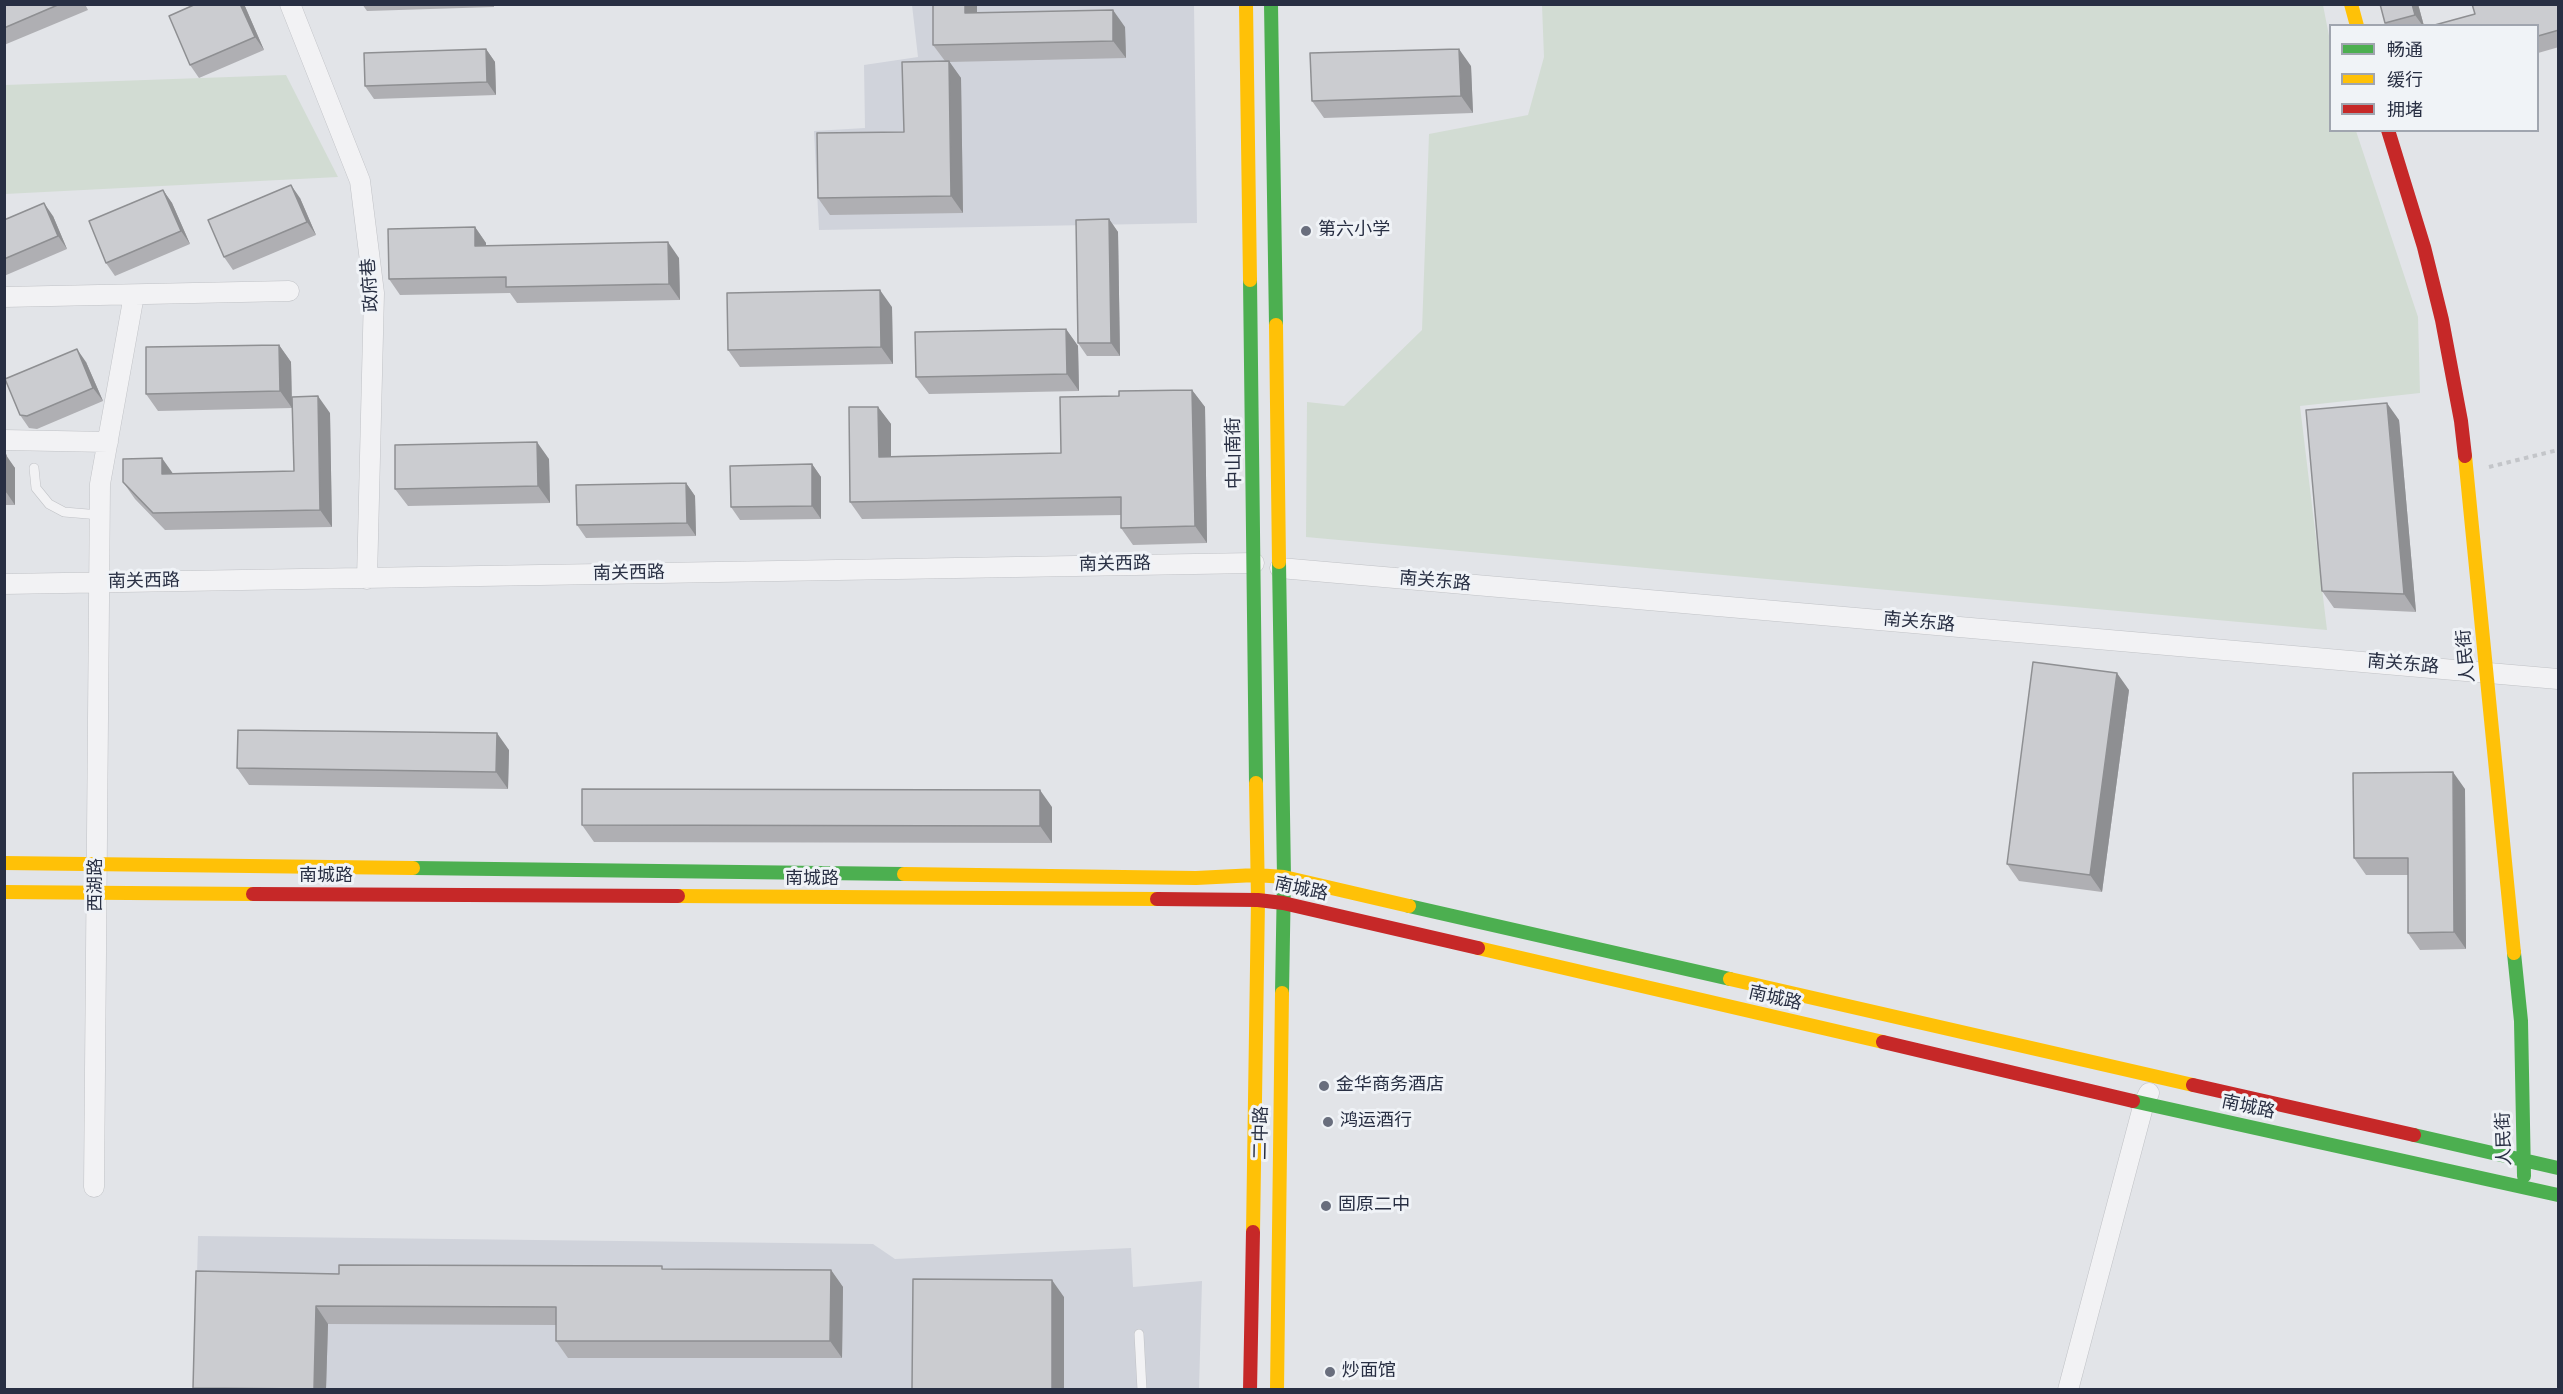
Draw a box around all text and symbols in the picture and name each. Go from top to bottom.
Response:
legend [2329,24,2539,132]
text: 畅通 [2387,37,2423,63]
text: 缓行 [2387,67,2423,93]
text: 拥堵 [2387,97,2423,123]
place label: 第六小学 [1318,220,1390,242]
marker: 第六小学 [1299,224,1313,238]
street label: 政府巷 [358,257,384,313]
street label: 中山南街 [1224,417,1246,489]
street label: 南关西路 [1079,554,1151,576]
street label: 南关西路 [593,563,665,585]
street label: 南关东路 [1398,568,1472,596]
street label: 南关西路 [108,571,180,593]
street label: 南关东路 [1882,609,1956,637]
street label: 人民街 [2454,628,2480,684]
street label: 南关东路 [2366,651,2440,679]
street label: 西湖路 [86,858,108,912]
street label: 南城路 [299,866,353,888]
street label: 南城路 [785,869,839,891]
street label: 南城路 [1272,874,1330,906]
street label: 南城路 [1746,982,1804,1016]
place label: 金华商务酒店 [1336,1075,1444,1097]
marker: 金华商务酒店 [1317,1079,1331,1093]
street label: 南城路 [2219,1092,2277,1124]
street label: 二中路 [1251,1106,1273,1160]
place label: 鸿运酒行 [1340,1111,1412,1133]
street label: 人民街 [2493,1112,2517,1166]
marker: 鸿运酒行 [1321,1115,1335,1129]
place label: 固原二中 [1338,1195,1410,1217]
marker: 固原二中 [1319,1199,1333,1213]
place label: 炒面馆 [1342,1361,1396,1383]
marker: 炒面馆 [1323,1365,1337,1379]

